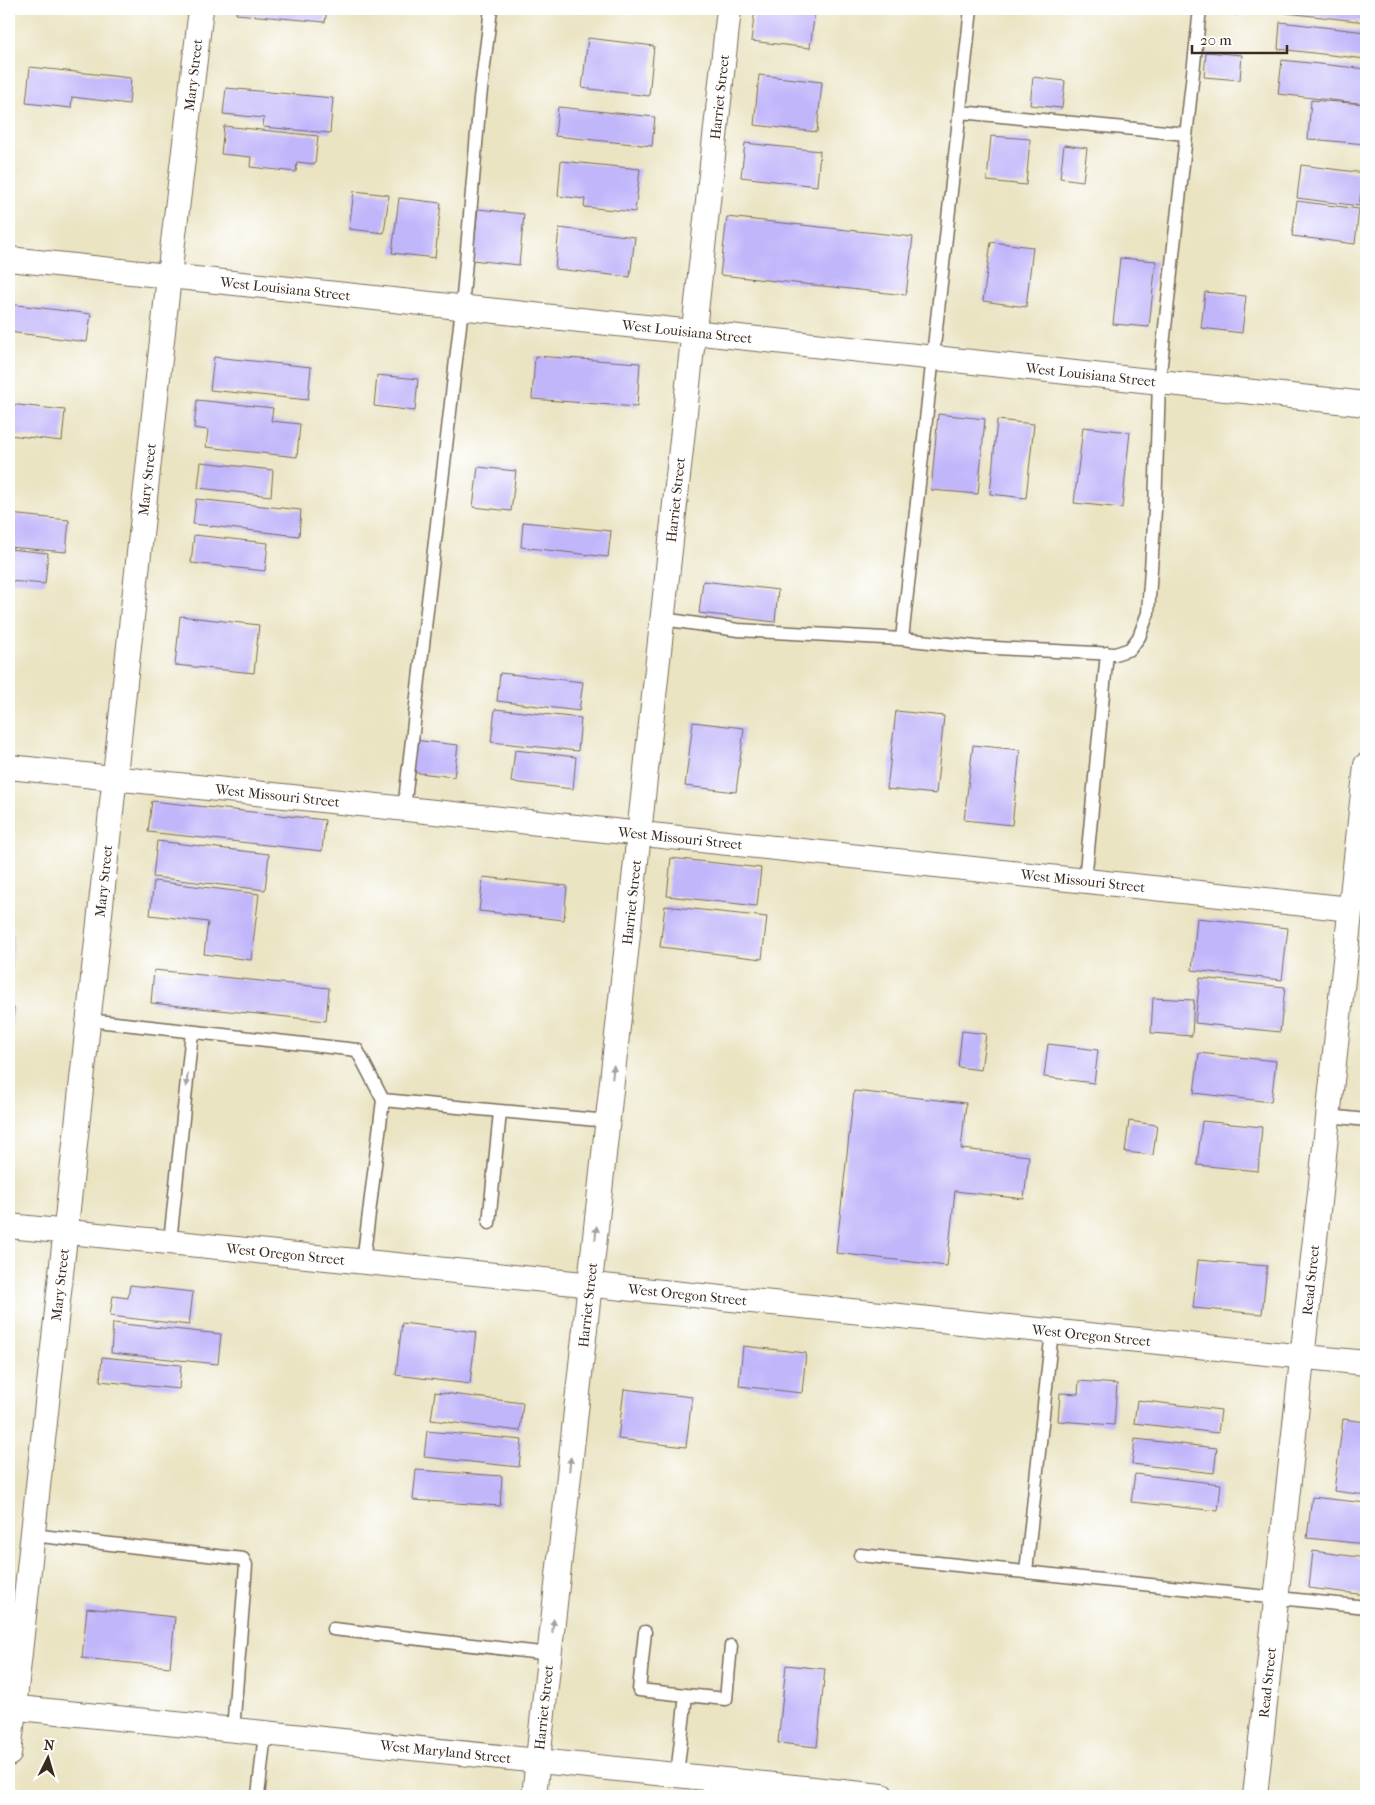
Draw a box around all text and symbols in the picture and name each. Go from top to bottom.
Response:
scale bar [1192,22,1288,54]
text: 20 m [1200,31,1232,49]
street label: Mary Street [181,38,206,112]
street label: Harriet Street [707,54,733,141]
street label: West Louisiana Street [218,274,351,304]
street label: West Louisiana Street [620,316,753,347]
street label: West Louisiana Street [1024,360,1157,391]
street label: Mary Street [135,442,160,517]
street label: Harriet Street [663,456,689,543]
street label: West Missouri Street [213,781,341,811]
street label: West Missouri Street [616,823,743,854]
street label: Mary Street [92,844,116,918]
street label: Harriet Street [619,859,645,946]
street label: West Missouri Street [1019,866,1146,896]
one-way arrow [609,1064,617,1080]
one-way arrow [183,1072,191,1088]
one-way arrow [592,1225,600,1241]
street label: West Oregon Street [224,1240,346,1269]
street label: Read Street [1299,1244,1323,1316]
street label: Mary Street [48,1248,73,1322]
street label: Harriet Street [575,1262,601,1348]
street label: West Oregon Street [626,1280,748,1309]
street label: West Oregon Street [1030,1321,1152,1350]
one-way arrow [566,1456,574,1472]
one-way arrow [549,1618,557,1634]
street label: Read Street [1255,1646,1280,1719]
street label: Harriet Street [531,1664,557,1751]
north arrow [22,1732,72,1782]
text: N [43,1737,55,1755]
street label: West Maryland Street [378,1737,512,1767]

